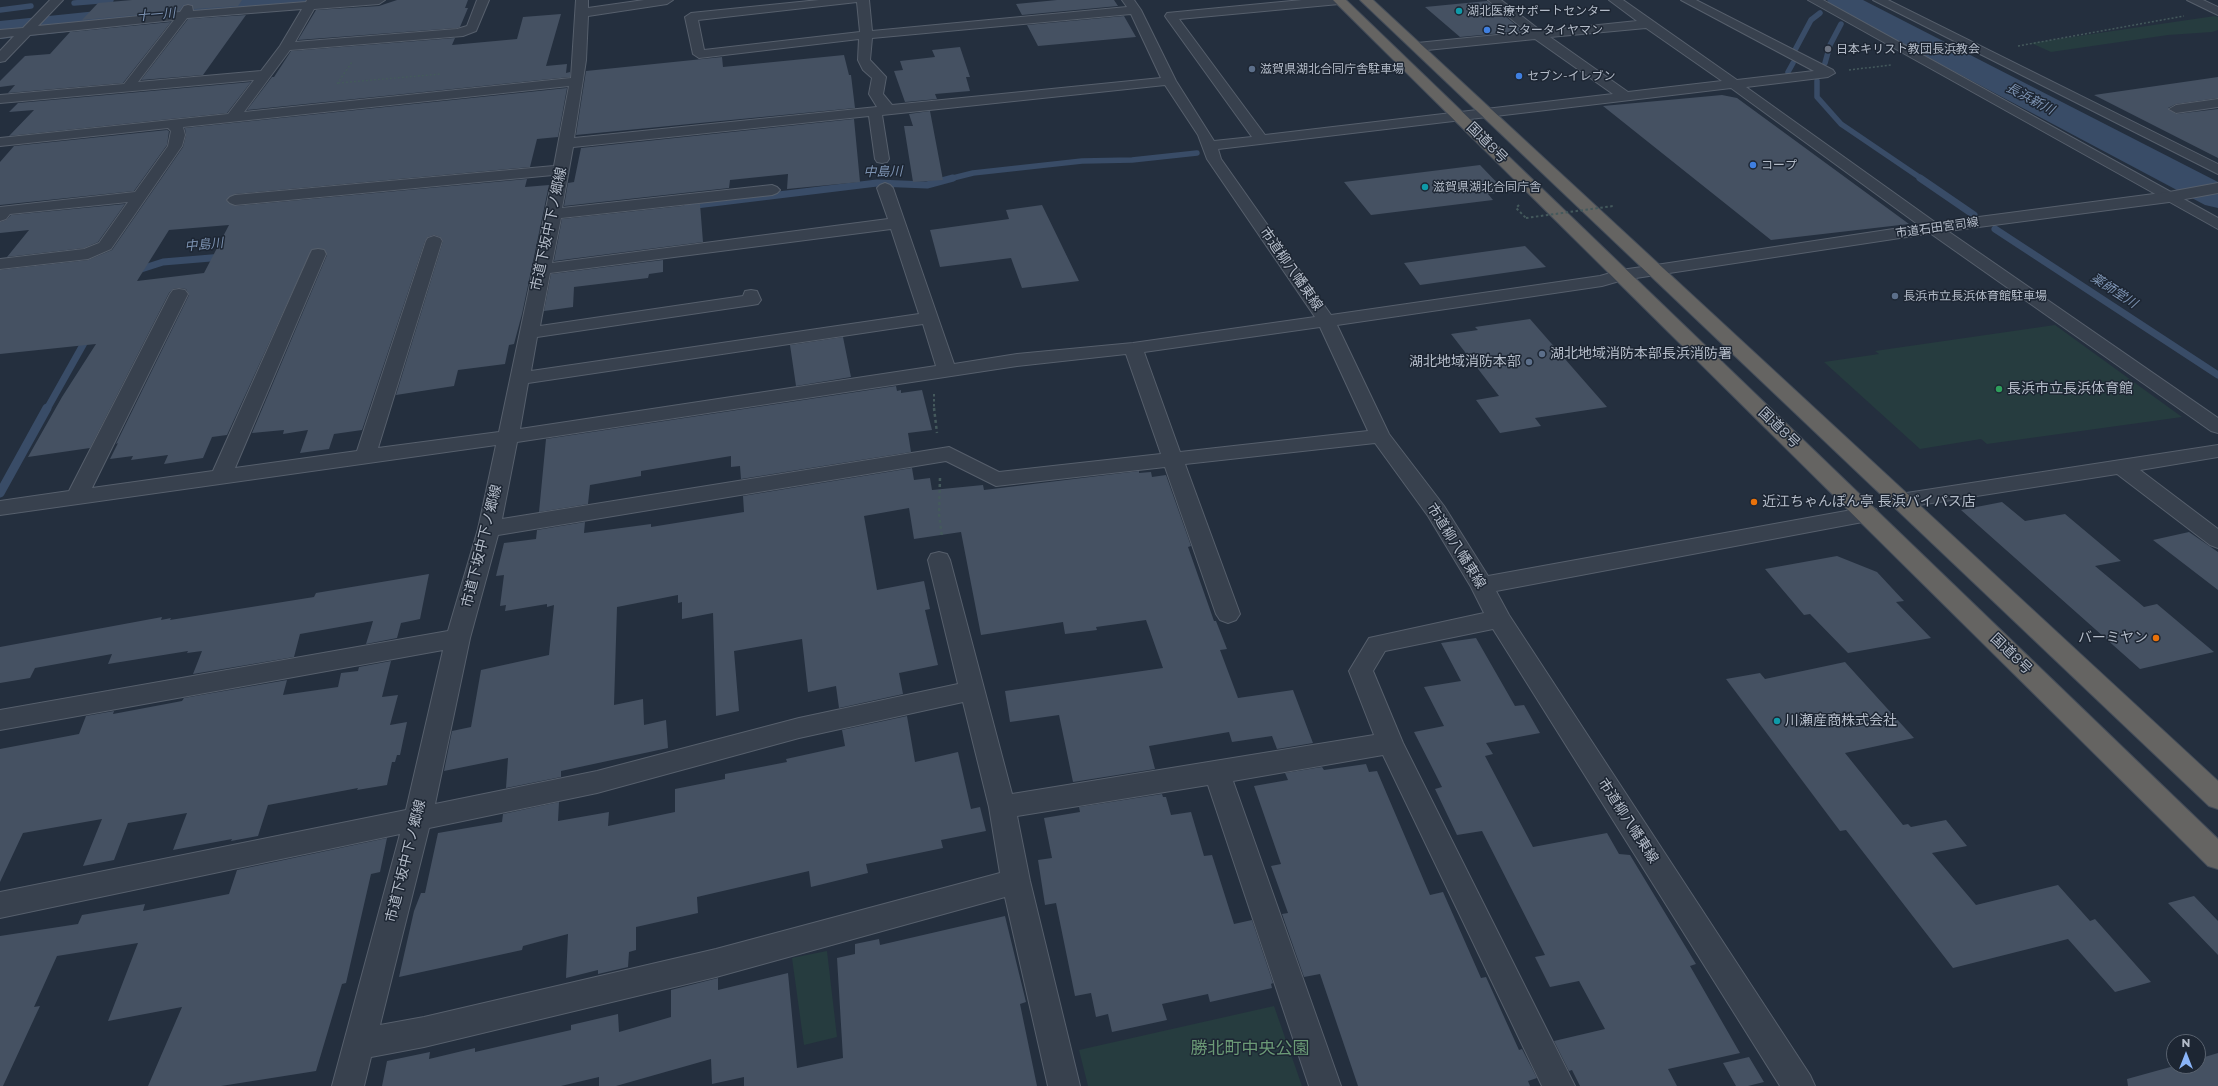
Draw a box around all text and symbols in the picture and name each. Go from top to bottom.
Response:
place label: 湖北医療サポートセンター [1467,4,1611,18]
water label: 十一川 [136,6,176,24]
marker: 湖北医療サポートセンター [1454,6,1464,16]
place label: ミスタータイヤマン [1495,23,1603,37]
marker: ミスタータイヤマン [1482,25,1492,35]
place label: 日本キリスト教団長浜教会 [1836,42,1980,56]
marker: 日本キリスト教団長浜教会 [1823,44,1833,54]
place label: 滋賀県湖北合同庁舎駐車場 [1260,62,1404,76]
marker: 滋賀県湖北合同庁舎駐車場 [1247,64,1257,74]
place label: セブン-イレブン [1527,69,1616,83]
marker: セブン-イレブン [1514,71,1524,81]
water label: 長浜新川 [2003,80,2057,118]
street label: 国道8号 [1463,119,1511,167]
place label: コープ [1761,158,1797,172]
marker: コープ [1748,160,1758,170]
water label: 中島川 [863,164,903,180]
street label: 市道下坂中下ノ郷線 [528,166,570,292]
place label: 滋賀県湖北合同庁舎 [1433,180,1541,194]
marker: 滋賀県湖北合同庁舎 [1420,182,1430,192]
street label: 市道石田宮司線 [1894,215,1980,241]
street label: 市道柳八幡東線 [1256,224,1326,314]
water label: 中島川 [184,235,224,255]
water label: 薬師堂川 [2088,270,2140,312]
place label: 長浜市立長浜体育館駐車場 [1903,289,2047,303]
marker: 長浜市立長浜体育館駐車場 [1890,291,1900,301]
place label: 湖北地域消防本部長浜消防署 [1550,346,1732,362]
marker: 湖北地域消防本部長浜消防署 [1537,349,1547,359]
place label: 湖北地域消防本部 [1409,354,1521,370]
marker: 湖北地域消防本部 [1524,357,1534,367]
place label: 長浜市立長浜体育館 [2007,381,2133,397]
marker: 長浜市立長浜体育館 [1994,384,2004,394]
street label: 国道8号 [1755,404,1803,452]
street label: 市道下坂中下ノ郷線 [459,483,505,609]
place label: 近江ちゃんぽん亭 長浜バイパス店 [1762,494,1976,510]
marker: 近江ちゃんぽん亭 長浜バイパス店 [1749,497,1759,507]
street label: 市道柳八幡東線 [1423,500,1489,592]
street label: 国道8号 [1987,630,2035,678]
place label: バーミヤン [2078,630,2148,646]
marker: バーミヤン [2151,633,2161,643]
place label: 川瀬産商株式会社 [1785,713,1897,729]
marker: 川瀬産商株式会社 [1772,716,1782,726]
street label: 市道柳八幡東線 [1594,775,1662,867]
street label: 市道下坂中下ノ郷線 [383,798,429,924]
north arrow [2166,1034,2206,1074]
text: N [2182,1036,2190,1050]
park label: 勝北町中央公園 [1191,1039,1309,1059]

